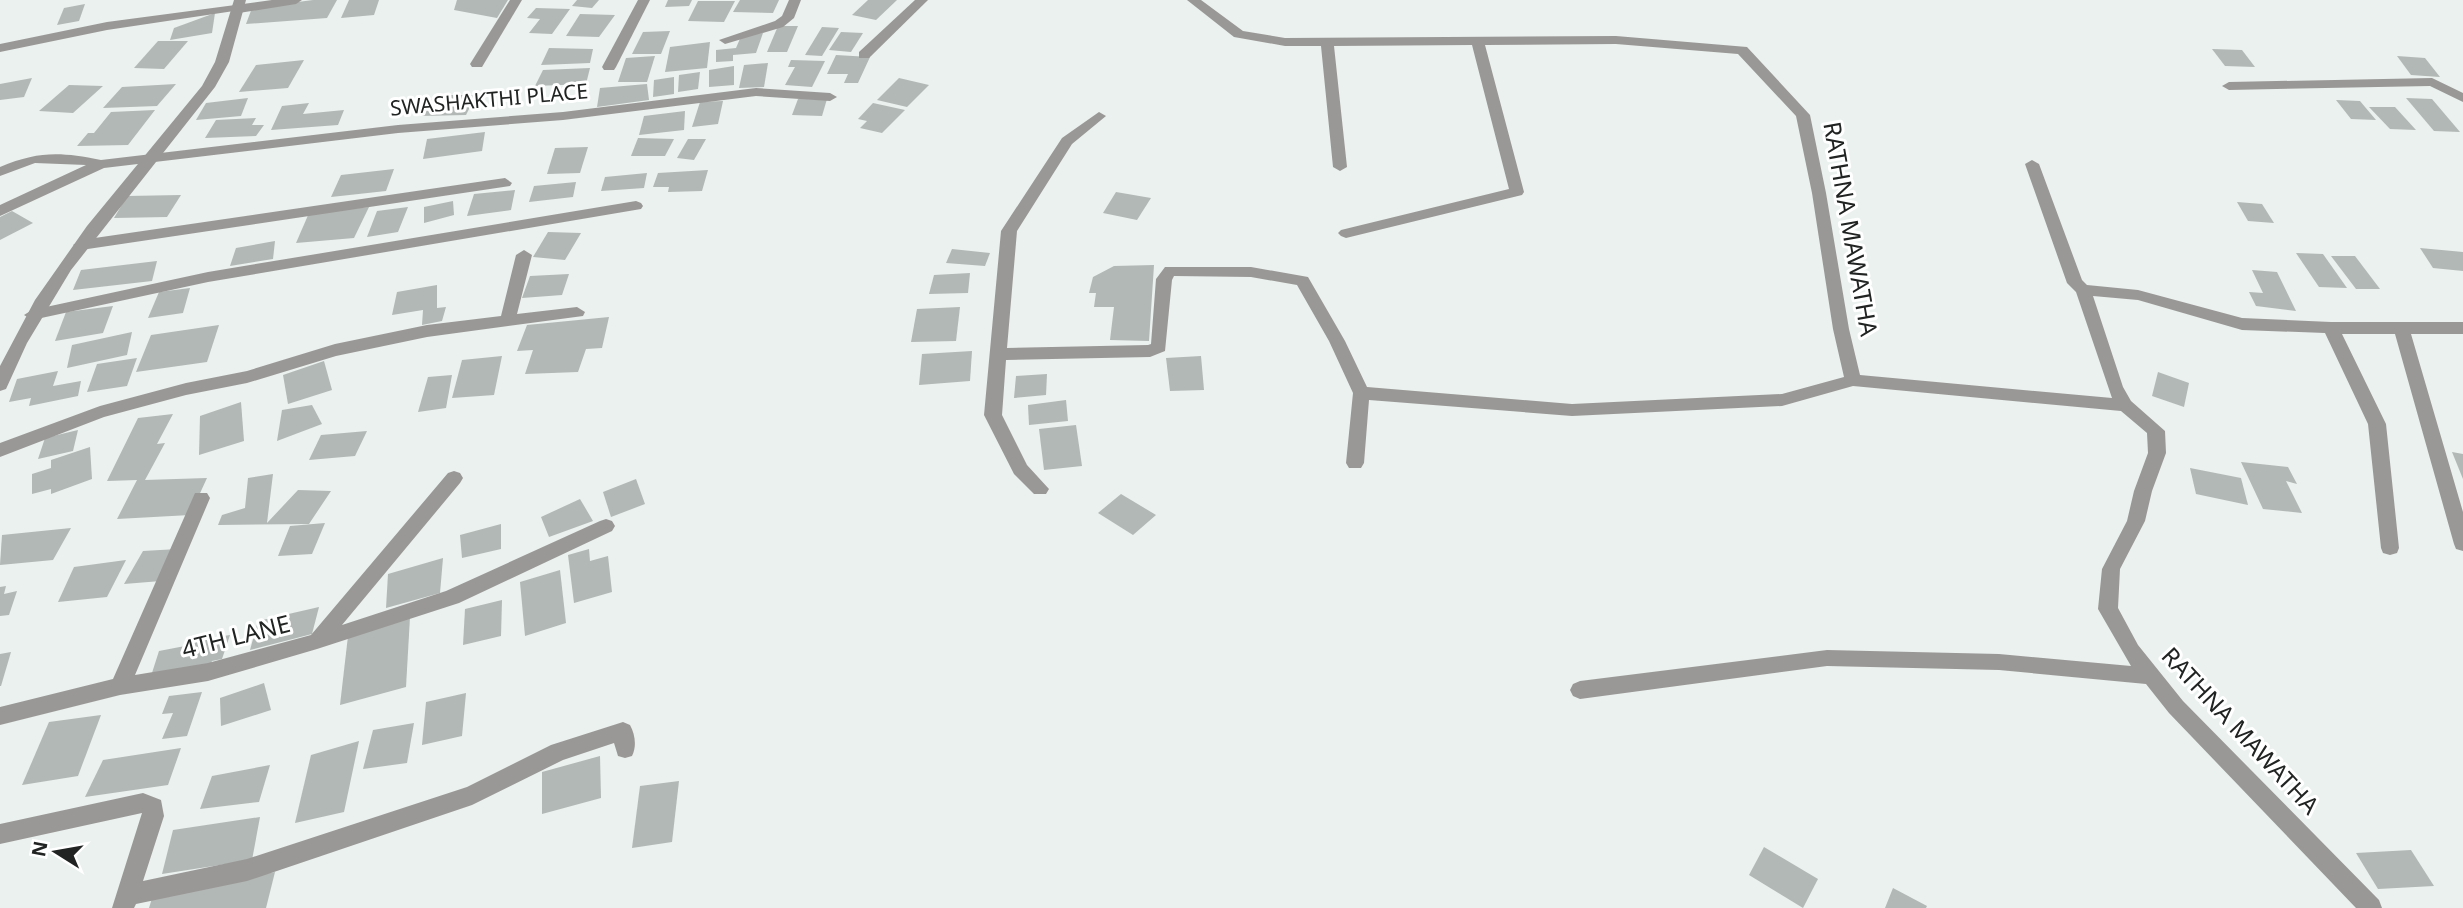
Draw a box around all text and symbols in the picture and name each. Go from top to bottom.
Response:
street label: SWASHAKTHI PLACE [389,76,589,122]
street label: RATHNA MAWATHA [1816,119,1887,339]
street label: 4TH LANE [178,606,293,665]
street label: RATHNA MAWATHA [2155,639,2328,821]
north arrow [21,817,91,887]
text: N [25,839,54,859]

